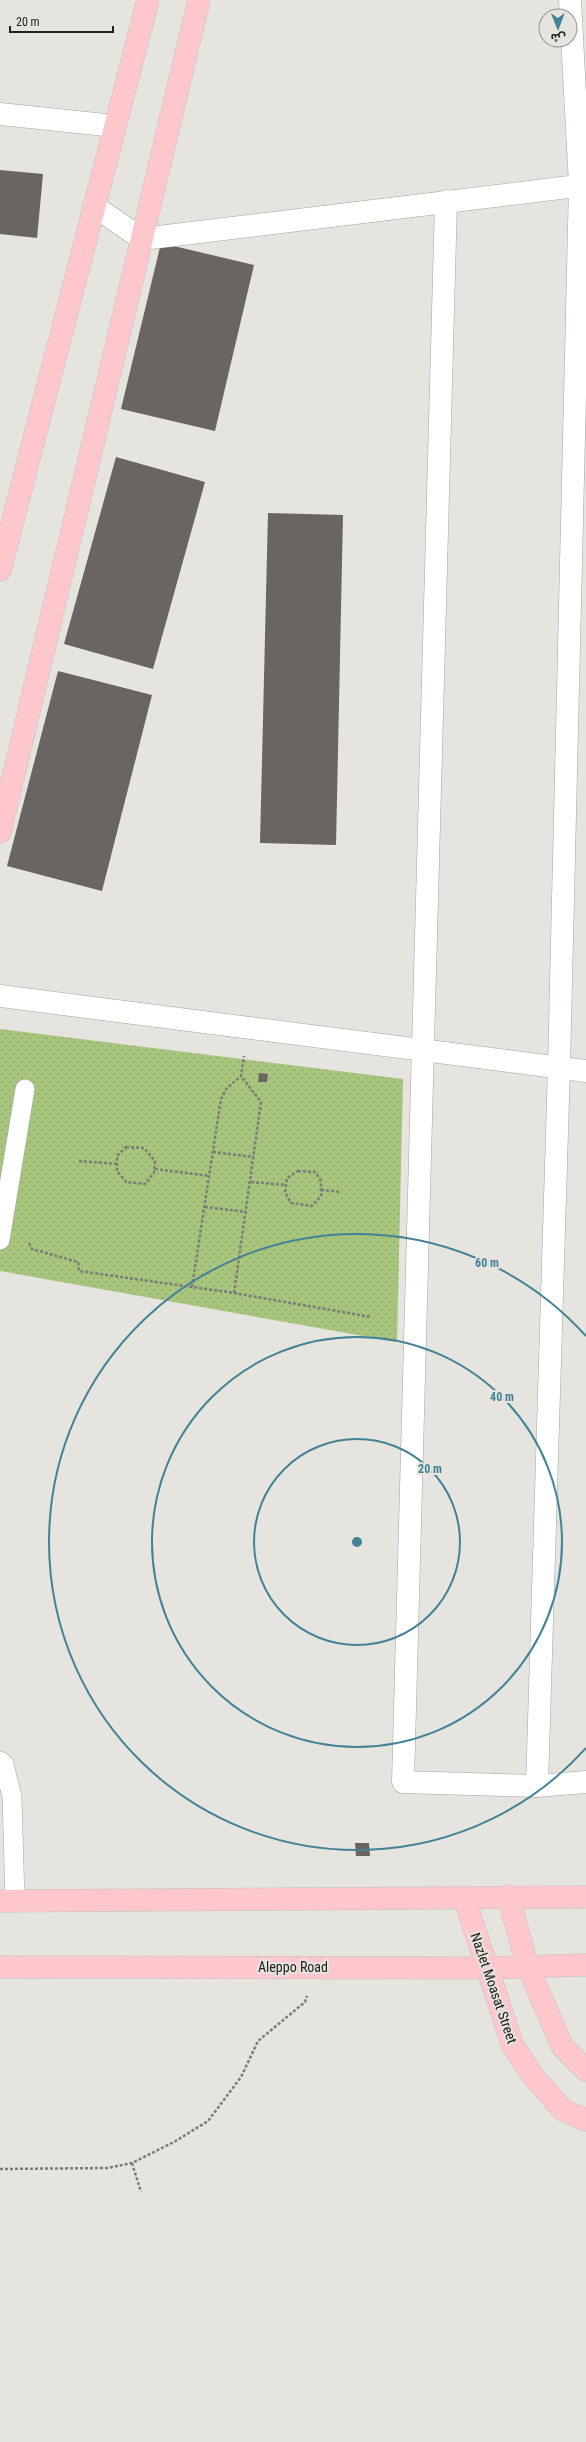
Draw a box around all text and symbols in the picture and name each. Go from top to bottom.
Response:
scale bar [10,8,113,34]
north arrow [538,8,578,48]
text: 20 m [16,15,40,29]
text: ش [551,31,566,44]
text: 60 m [475,1256,499,1270]
text: 40 m [490,1390,514,1404]
text: 20 m [418,1462,442,1476]
centre of rings [350,1535,364,1549]
street label: Nazlet Moasat Street [468,1930,520,2046]
street label: Aleppo Road [258,1959,328,1975]

